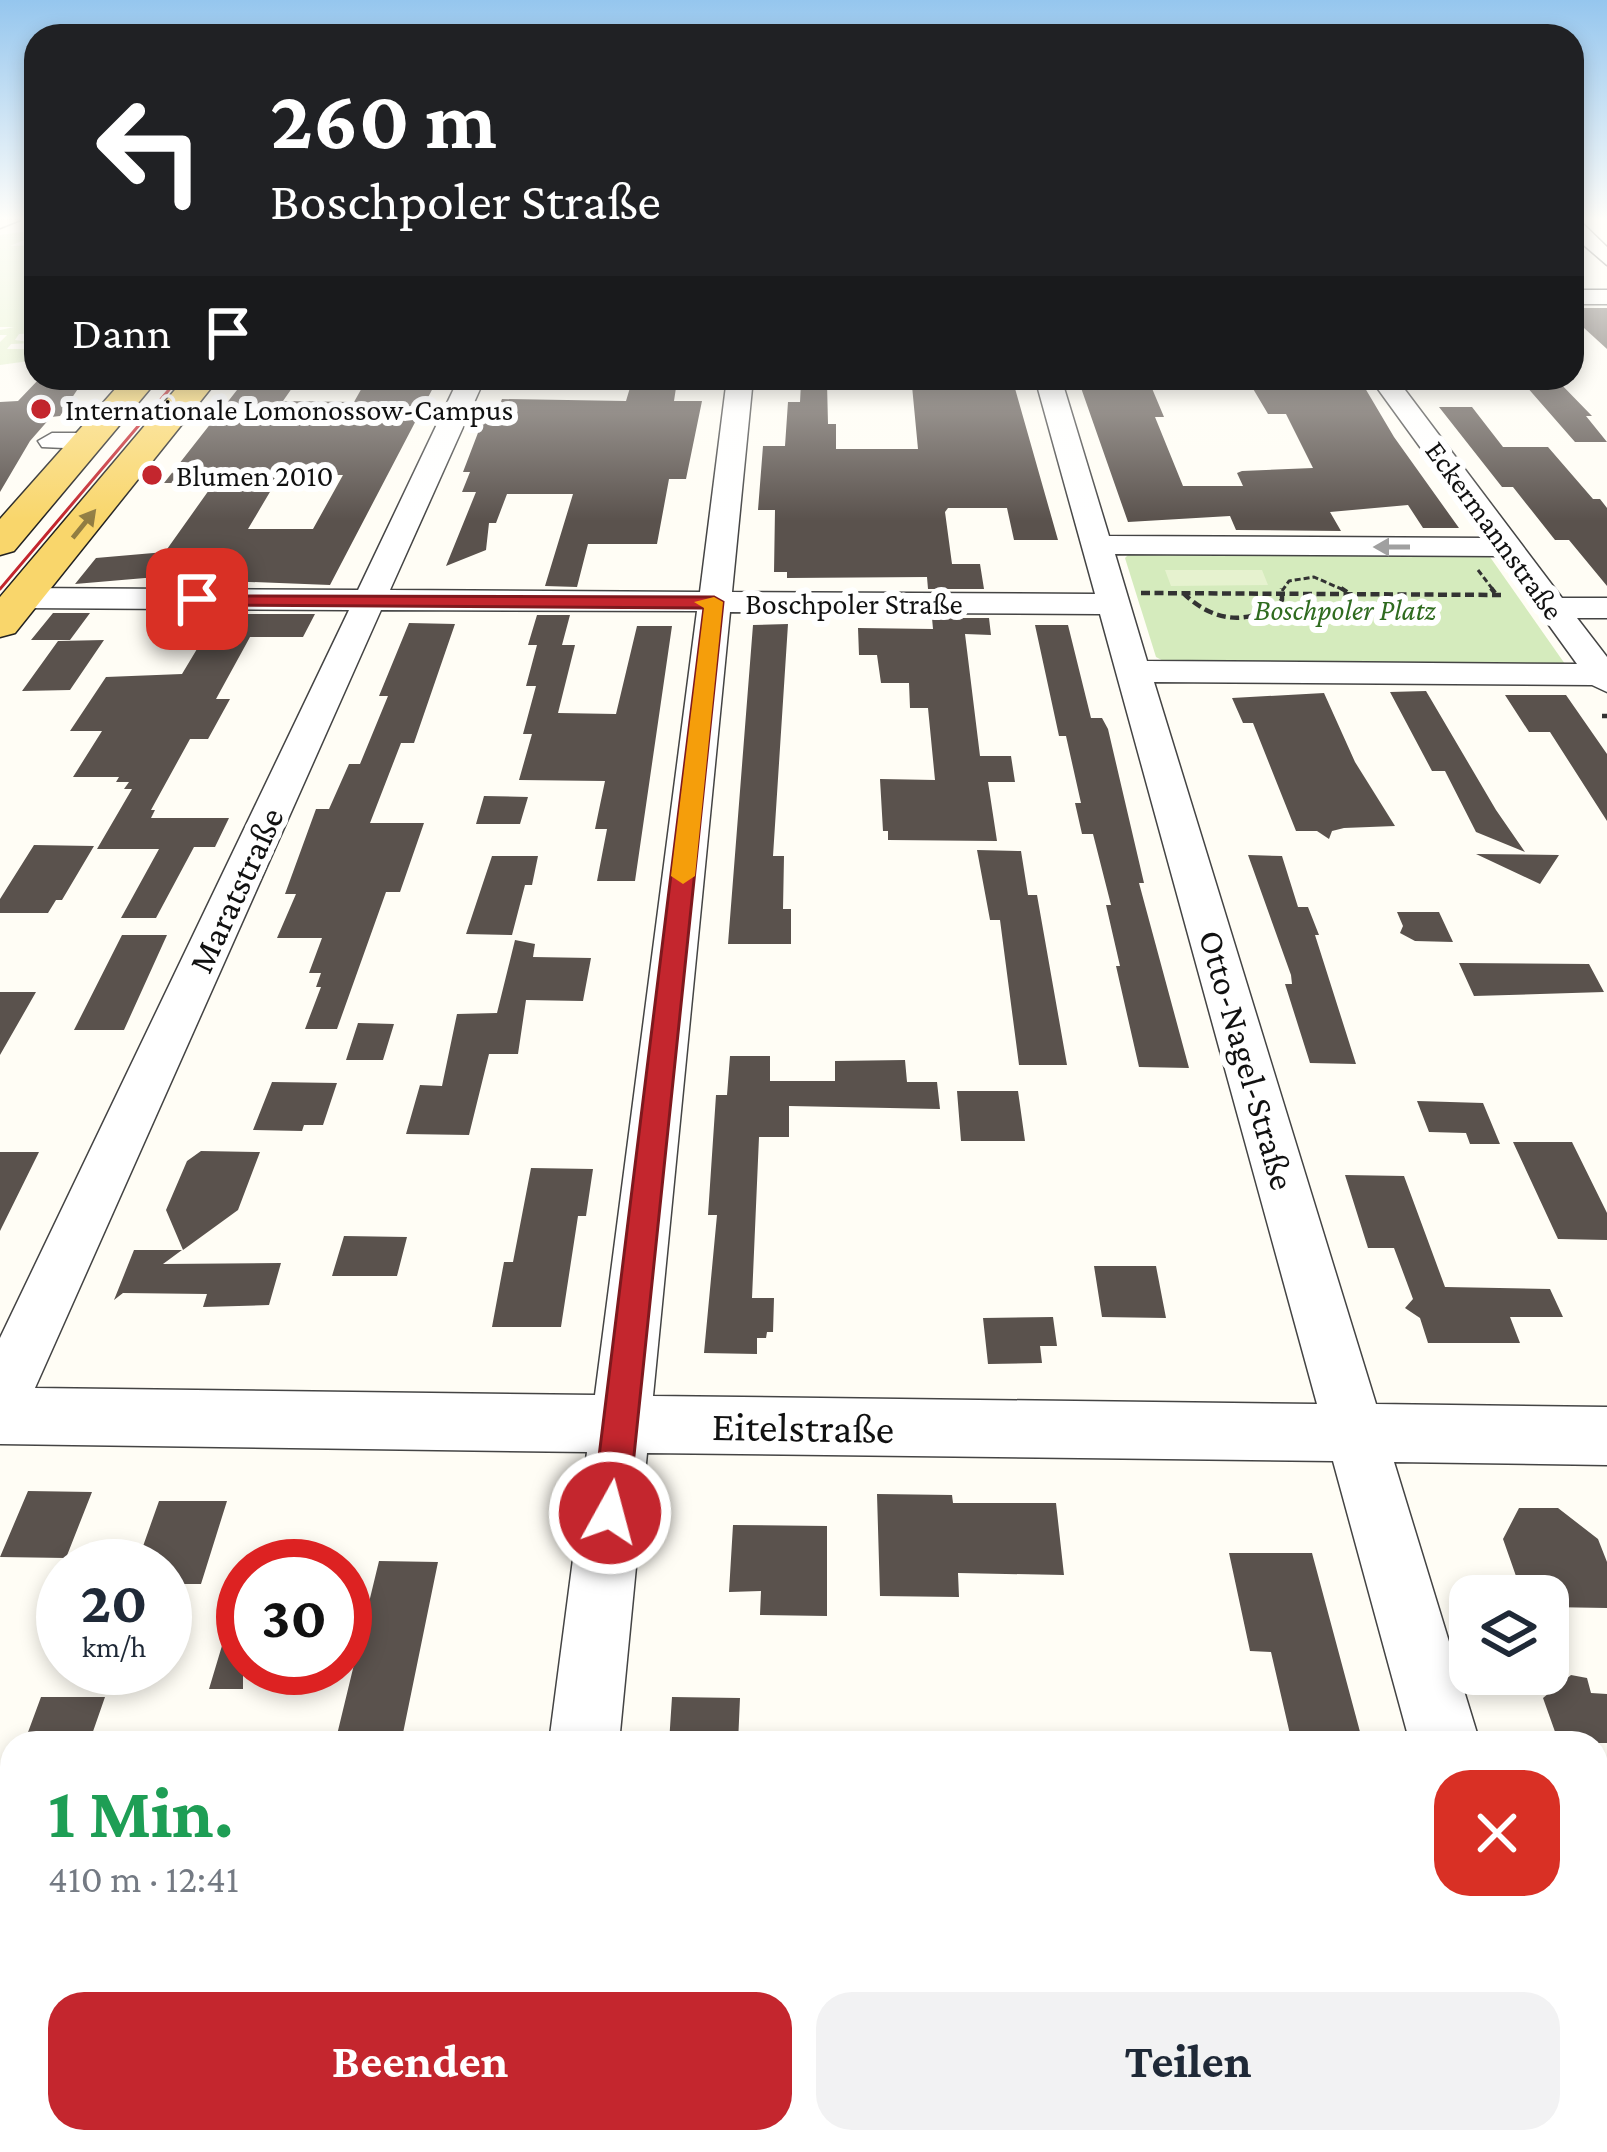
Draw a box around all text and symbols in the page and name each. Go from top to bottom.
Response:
icon: left [72,72,228,228]
text: 260 m [270,73,497,166]
text: Boschpoler Straße [270,171,661,231]
icon: arrive [195,300,261,366]
text: Dann [72,308,171,358]
place label: Internationale Lomonossow-Campus [65,393,513,427]
marker: Internationale Lomonossow-Campus [28,396,54,422]
street label: Eckermannstraße [1419,434,1571,626]
place label: Blumen 2010 [176,459,333,492]
marker: Blumen 2010 [139,462,165,488]
one-way arrow [71,508,96,539]
one-way arrow [1372,537,1410,557]
pin [146,548,248,650]
icon: arrive [164,566,230,632]
street label: Boschpoler Straße [745,587,963,621]
park label: Boschpoler Platz [1254,593,1437,627]
street label: Maratstraße [180,801,292,979]
street label: Otto-Nagel-Straße [1191,926,1303,1194]
street label: Eitelstraße [711,1402,895,1452]
position arrow [547,1450,673,1576]
speed limit sign: 30 [216,1539,372,1695]
text: 20 [80,1568,148,1635]
map controls [1449,1575,1569,1695]
button: layers [1449,1575,1569,1695]
text: km/h [82,1630,146,1663]
button: close [1434,1770,1560,1896]
text: 1 Min. [48,1772,234,1852]
text: 410 m · 12:41 [48,1857,239,1900]
button: Beenden [48,1992,792,2130]
button: Teilen [816,1992,1560,2130]

